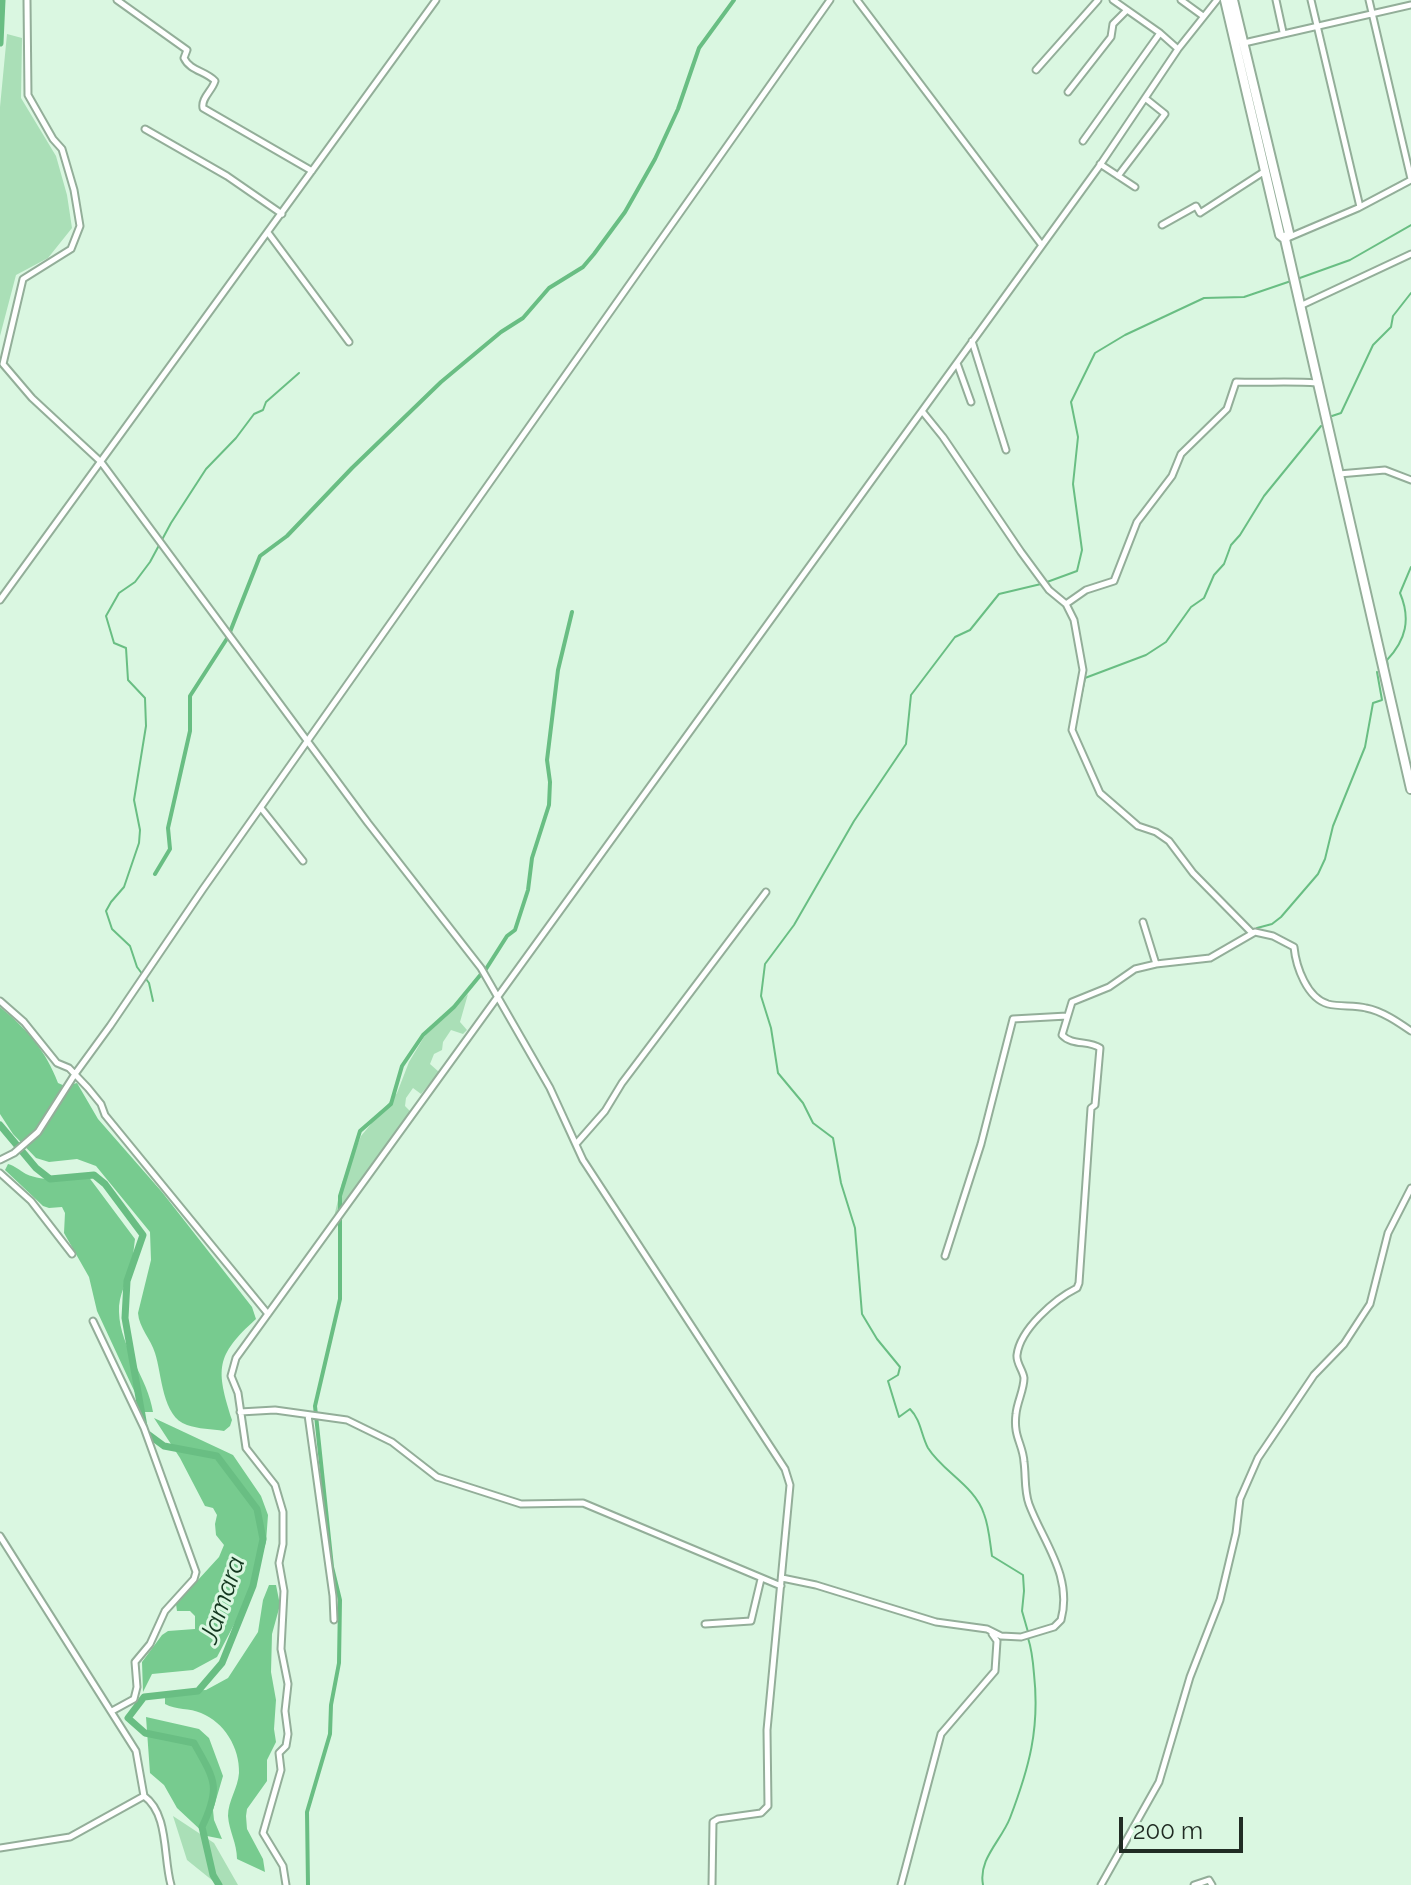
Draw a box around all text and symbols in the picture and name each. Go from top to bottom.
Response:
water label: Jamara [194,1552,252,1648]
scale bar [1123,1801,1247,1851]
text: 200 m [1133,1816,1203,1845]

